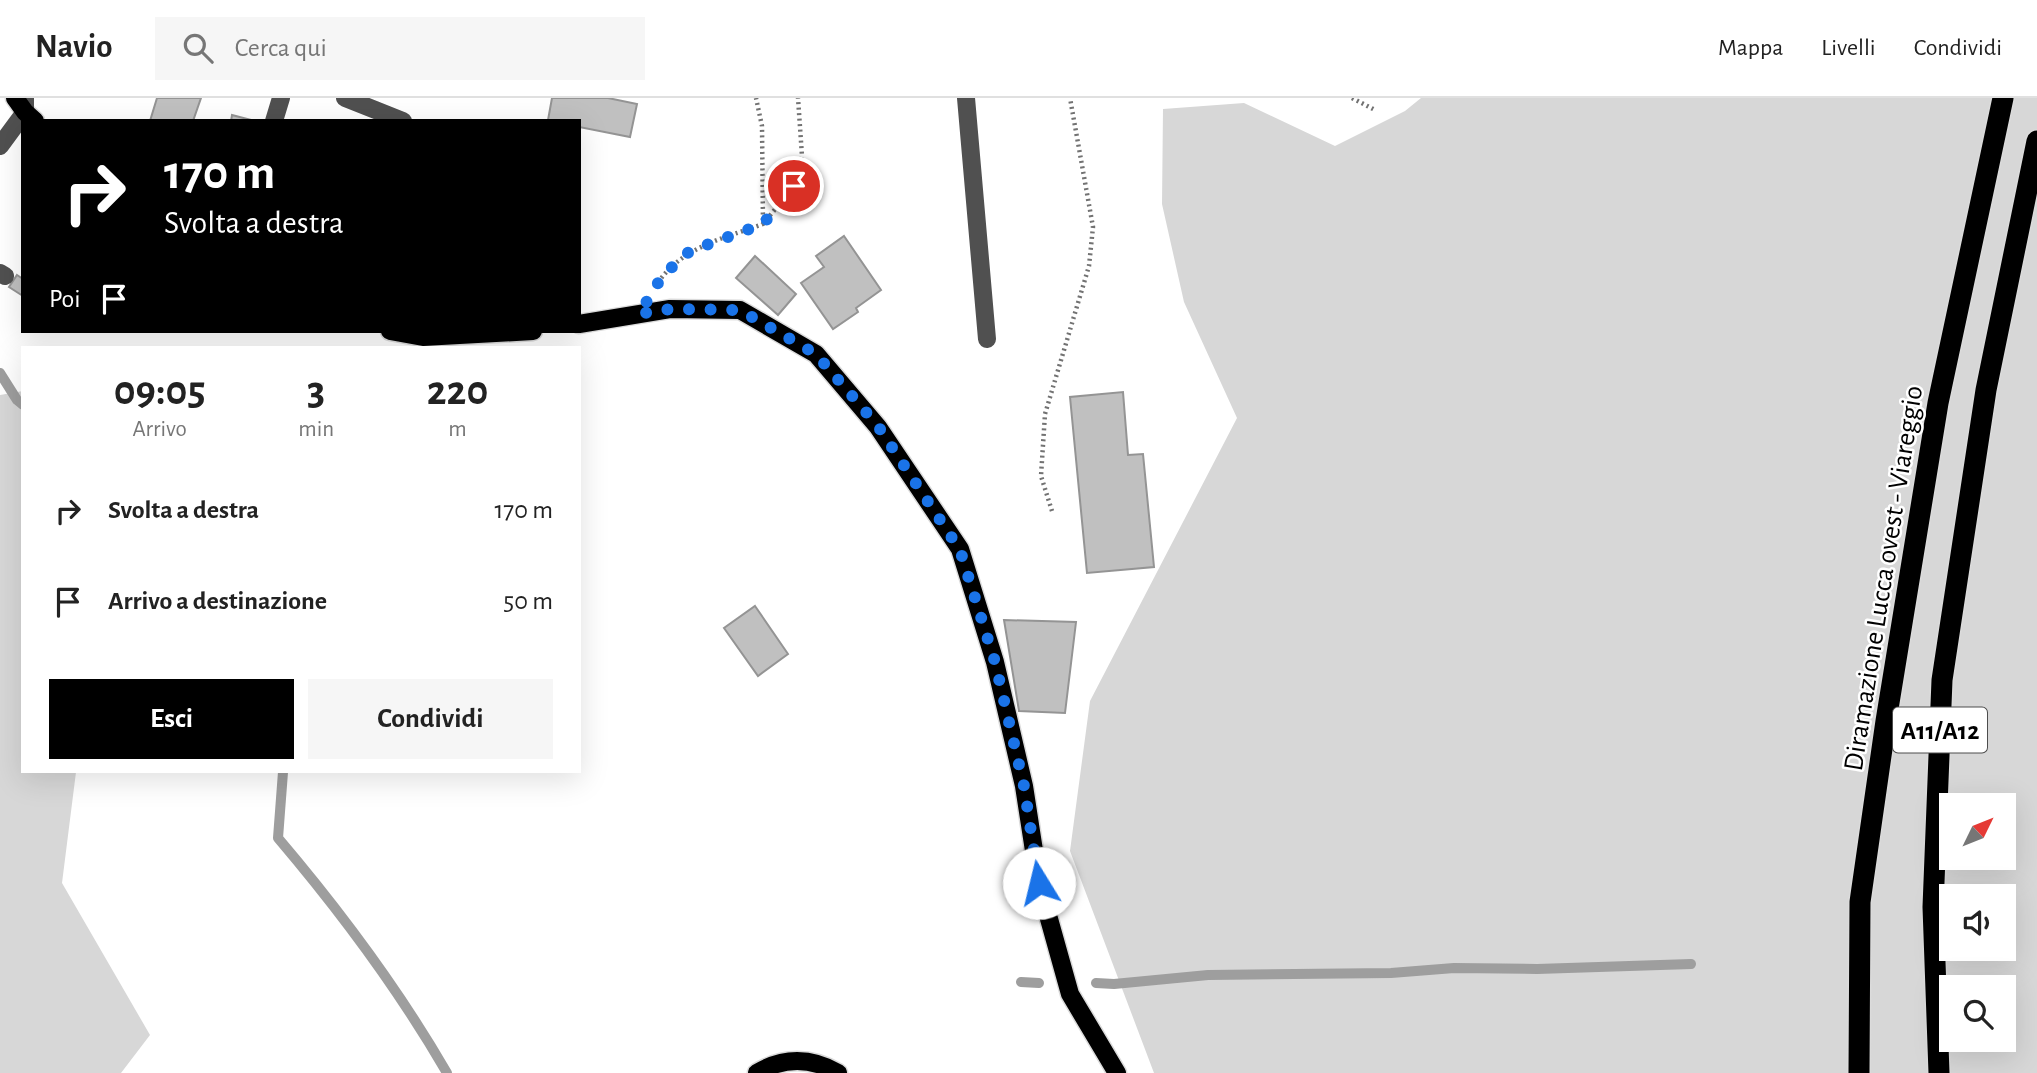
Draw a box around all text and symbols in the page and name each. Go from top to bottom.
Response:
search box [155,17,645,80]
icon: search [179,29,217,67]
text: Navio [35,31,113,64]
text: Cerca qui [235,35,327,61]
text: Mappa [1718,36,1783,60]
text: Livelli [1821,36,1876,60]
text: Condividi [1914,36,2002,60]
icon: right [49,147,140,238]
text: 170 m [164,149,275,198]
pin [764,156,824,216]
icon: arrive [775,167,813,205]
text: Svolta a destra [164,207,344,239]
icon: arrive [95,280,133,318]
text: Poi [49,286,81,312]
text: 09:05 [114,370,206,412]
text: 3 [307,370,325,412]
text: 220 [427,370,488,412]
street label: Diramazione Lucca ovest - Viareggio [1840,384,1928,773]
text: Arrivo [133,418,187,441]
text: min [298,418,334,441]
text: m [448,418,467,441]
icon: right [49,492,87,530]
text: Svolta a destra [108,497,259,523]
text: 170 m [494,497,553,523]
icon: arrive [49,583,87,621]
text: Arrivo a destinazione [108,588,327,614]
text: 50 m [503,588,553,614]
button: Esci [49,679,294,759]
button: Condividi [308,679,553,759]
road number: A11/A12 [1893,708,1987,752]
north arrow [1939,793,2016,870]
map controls [1939,793,2016,1052]
position arrow [1002,846,1076,920]
button: sound [1939,884,2016,961]
button: search [1939,975,2016,1052]

